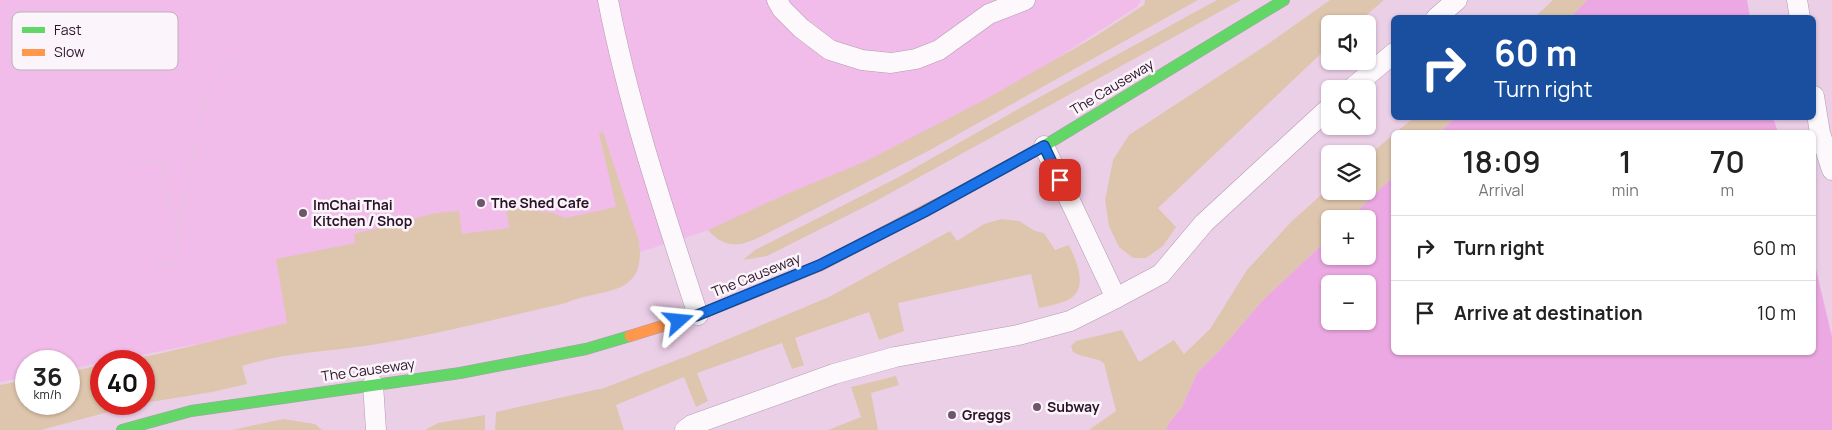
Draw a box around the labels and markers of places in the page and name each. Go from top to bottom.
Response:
pin [1039,159,1081,201]
place label: The Shed Cafe [491,193,589,212]
place label: ImChai Thai Kitchen / Shop [313,195,413,230]
marker: The Shed Cafe [475,197,487,209]
marker: ImChai Thai Kitchen / Shop [297,207,309,219]
place label: Subway [1047,397,1100,416]
marker: Subway [1031,401,1043,413]
place label: Greggs [962,405,1011,424]
marker: Greggs [946,409,958,421]

